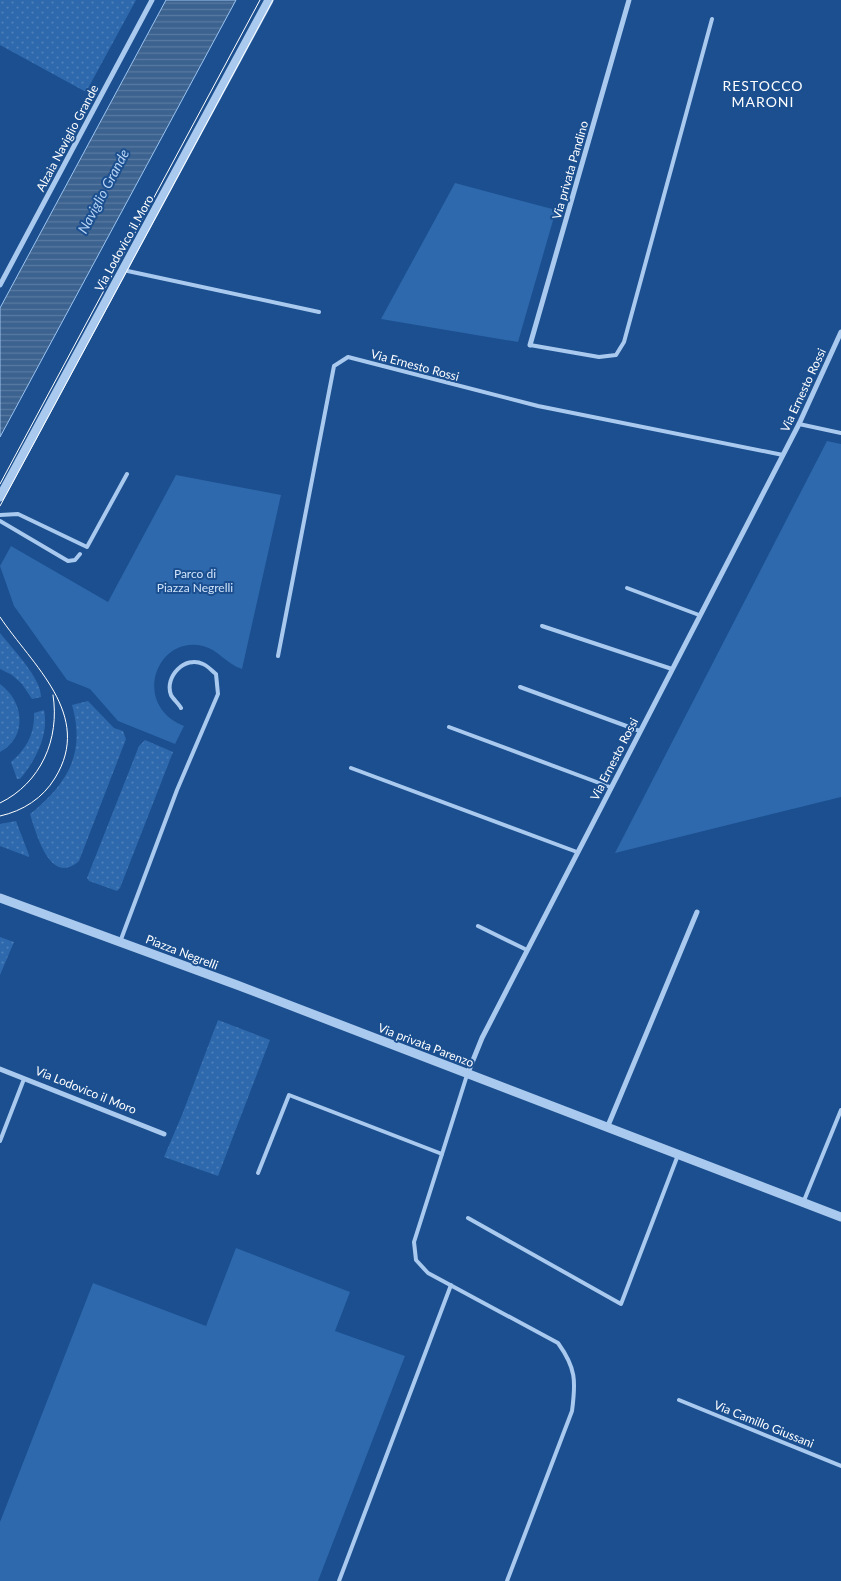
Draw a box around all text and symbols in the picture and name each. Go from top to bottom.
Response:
district label: RESTOCCO MARONI [723,77,804,110]
street label: Alzaia Naviglio Grande [33,82,101,194]
street label: Via privata Pandino [549,119,591,221]
water label: Naviglio Grande [74,146,132,236]
street label: Via Lodovico il Moro [91,192,157,294]
street label: Via Ernesto Rossi [369,346,461,384]
street label: Via Ernesto Rossi [777,346,829,434]
park label: Parco di Piazza Negrelli [157,566,233,595]
street label: Via Ernesto Rossi [587,715,641,803]
street label: Piazza Negrelli [144,931,220,973]
street label: Via privata Parenzo [376,1020,476,1070]
street label: Via Lodovico il Moro [33,1063,139,1117]
street label: Via Camillo Giussani [712,1397,816,1451]

